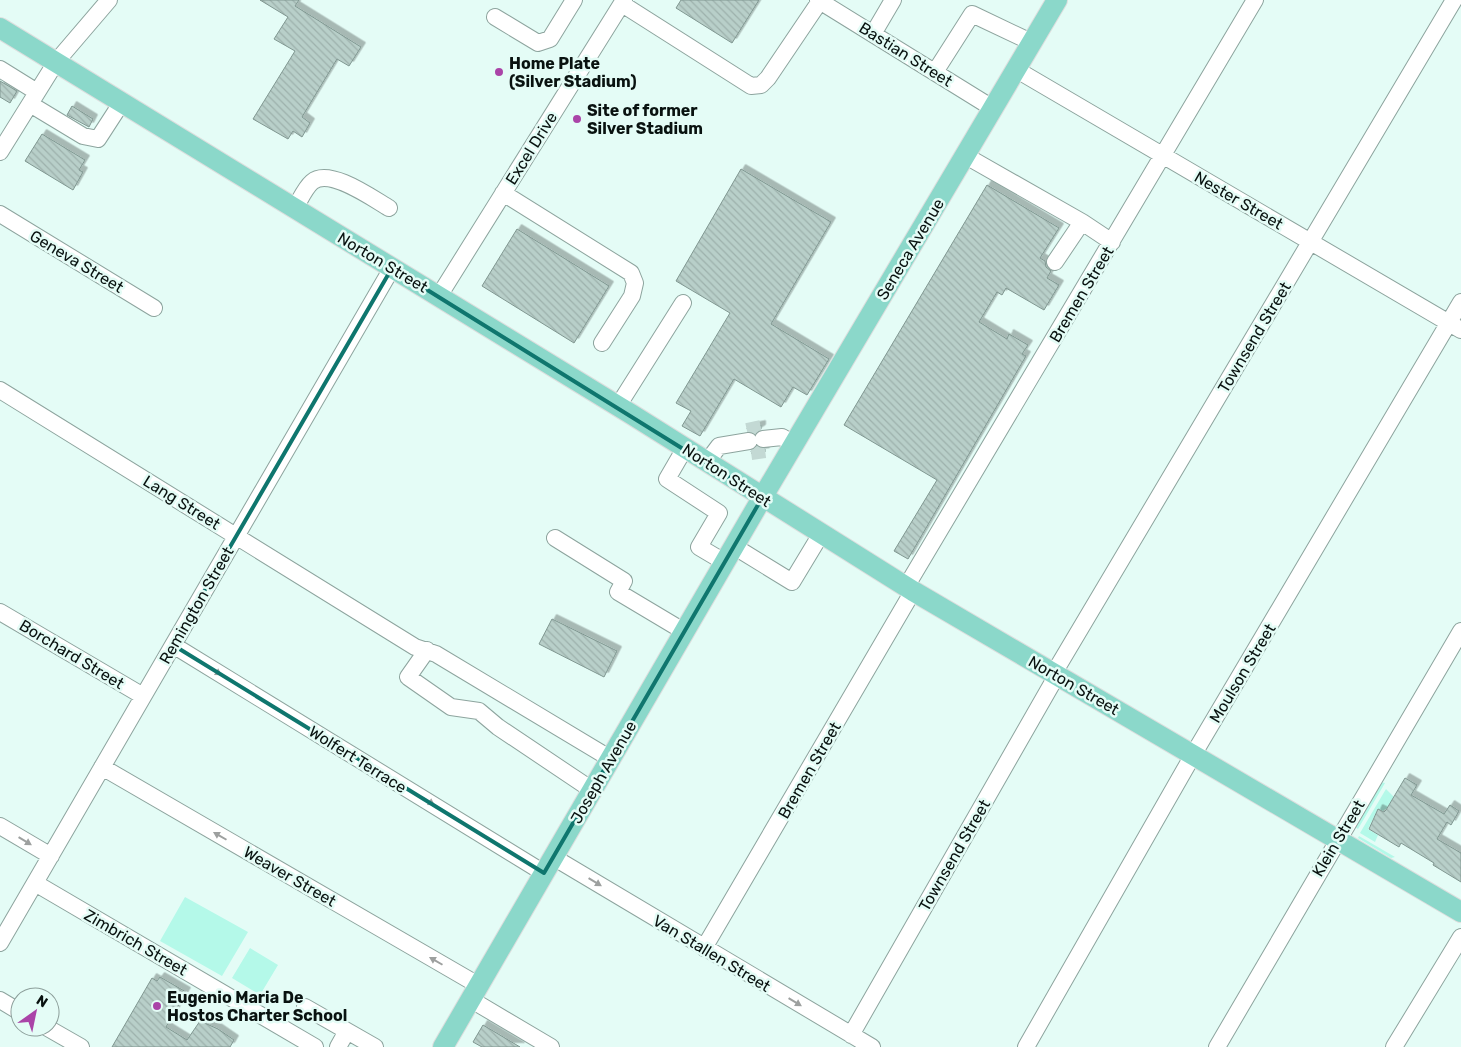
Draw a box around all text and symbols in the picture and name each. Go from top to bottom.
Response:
street label: Bastian Street [856,18,956,91]
place label: Home Plate (Silver Stadium) [509,54,637,91]
marker: Home Plate (Silver Stadium) [493,66,505,78]
place label: Site of former Silver Stadium [587,101,703,138]
street label: Excel Drive [502,108,561,188]
marker: Site of former Silver Stadium [571,113,583,125]
street label: Nester Street [1191,167,1287,233]
street label: Seneca Avenue [873,195,948,303]
street label: Geneva Street [27,226,127,297]
street label: Norton Street [334,228,431,297]
street label: Bremen Street [1045,243,1118,346]
street label: Townsend Street [1214,278,1295,396]
street label: Norton Street [679,440,775,511]
street label: Lang Street [140,471,224,534]
street label: Remington Street [155,543,238,667]
street label: Borchard Street [16,616,128,693]
street label: Moulson Street [1205,620,1280,726]
street label: Norton Street [1025,652,1123,719]
one-way arrow [208,666,221,675]
street label: Joseph Avenue [566,718,640,827]
street label: Bremen Street [774,718,845,822]
street label: Wolfert Terrace [305,722,410,797]
street label: Townsend Street [915,796,994,914]
street label: Klein Street [1308,796,1369,880]
one-way arrow [421,797,434,806]
one-way arrow [213,831,226,840]
one-way arrow [19,836,32,845]
street label: Weaver Street [240,842,339,911]
one-way arrow [588,878,601,887]
street label: Zimbrich Street [81,905,191,980]
street label: Van Stallen Street [650,911,774,996]
one-way arrow [428,957,443,965]
north arrow [10,987,60,1037]
place label: Eugenio Maria De Hostos Charter School [167,988,347,1025]
text: N [33,992,51,1011]
one-way arrow [788,997,801,1006]
marker: Eugenio Maria De Hostos Charter School [151,1000,163,1012]

